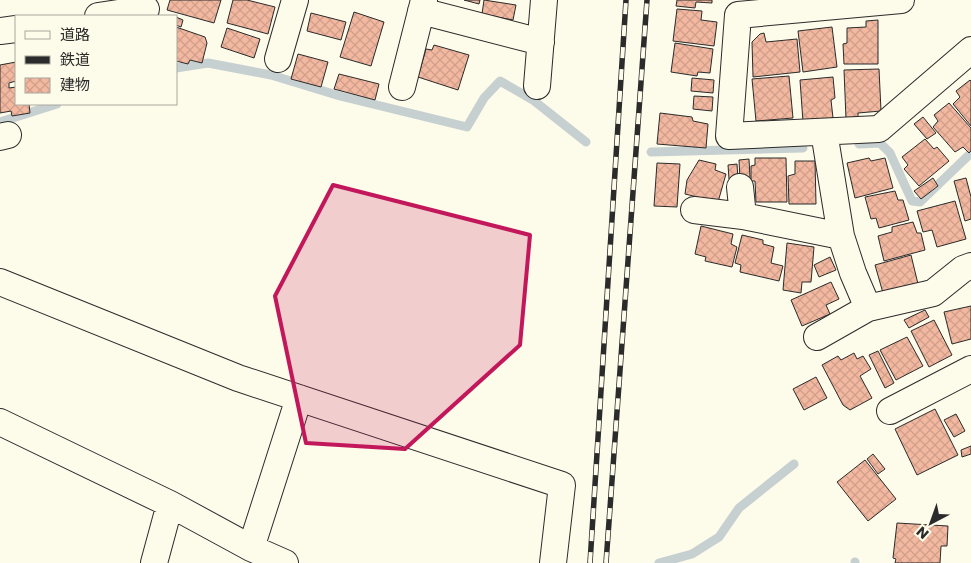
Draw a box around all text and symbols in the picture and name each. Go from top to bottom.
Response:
legend [15,15,178,105]
text: 道路 [60,24,90,45]
text: 鉄道 [60,49,90,70]
text: 建物 [60,74,90,95]
north arrow [906,498,956,548]
text: N [912,522,933,544]

